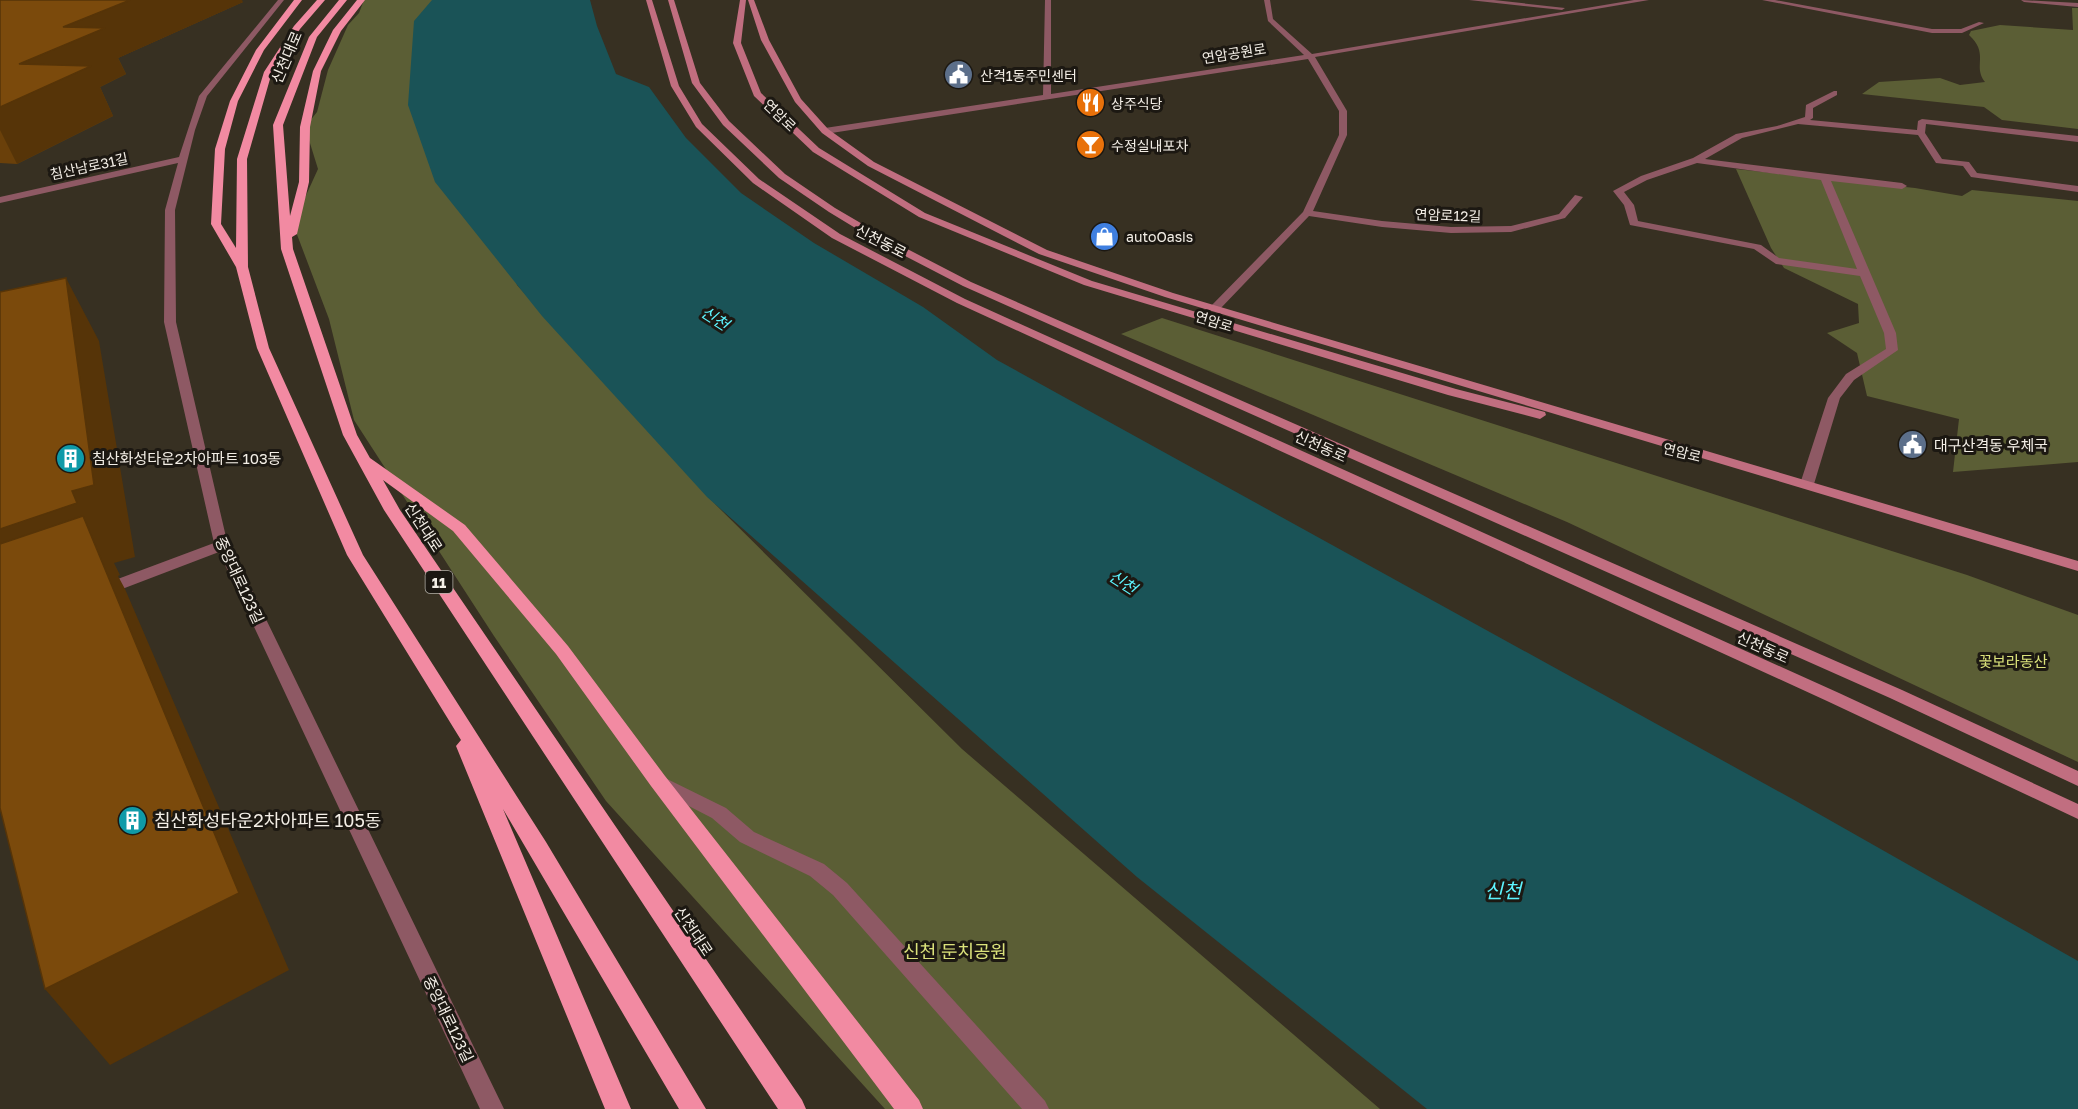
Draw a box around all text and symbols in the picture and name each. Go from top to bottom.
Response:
street label: 신천대로 [267,28,305,86]
street label: 연암공원로 [1201,40,1267,66]
public building icon: 산격1동주민센터 [943,59,975,91]
place label: 산격1동주민센터 [980,67,1077,84]
restaurant icon: 상주식당 [1074,87,1106,119]
street label: 연암로 [760,95,800,135]
place label: 상주식당 [1111,95,1163,112]
bar icon: 수정실내포차 [1074,129,1106,161]
place label: 수정실내포차 [1111,137,1188,154]
street label: 침산남로31길 [48,149,130,183]
street label: 연암로12길 [1415,205,1481,225]
street label: 신천동로 [852,220,910,262]
shop icon: autoOasis [1089,220,1121,252]
place label: autoOasis [1126,228,1193,245]
water label: 신천 [697,302,735,336]
street label: 연암로 [1193,307,1235,335]
street label: 신천동로 [1292,427,1350,465]
public building icon: 대구산격동 우체국 [1897,429,1929,461]
place label: 대구산격동 우체국 [1934,436,2048,454]
street label: 연암로 [1661,439,1703,465]
building icon: 침산화성타운2차아파트 103동 [55,442,87,474]
place label: 침산화성타운2차아파트 103동 [92,449,282,467]
street label: 신천대로 [401,499,447,555]
street label: 중앙대로123길 [212,534,268,626]
water label: 신천 [1105,566,1143,600]
road number: 11 [426,571,452,593]
street label: 신천동로 [1734,628,1792,666]
park label: 꽃보라동산 [1978,652,2048,670]
building icon: 침산화성타운2차아파트 105동 [117,804,149,836]
place label: 침산화성타운2차아파트 105동 [154,809,381,831]
water label: 신천 [1485,878,1524,902]
street label: 신천대로 [671,903,717,959]
park label: 신천 둔치공원 [903,940,1007,962]
street label: 중앙대로123길 [420,973,478,1065]

